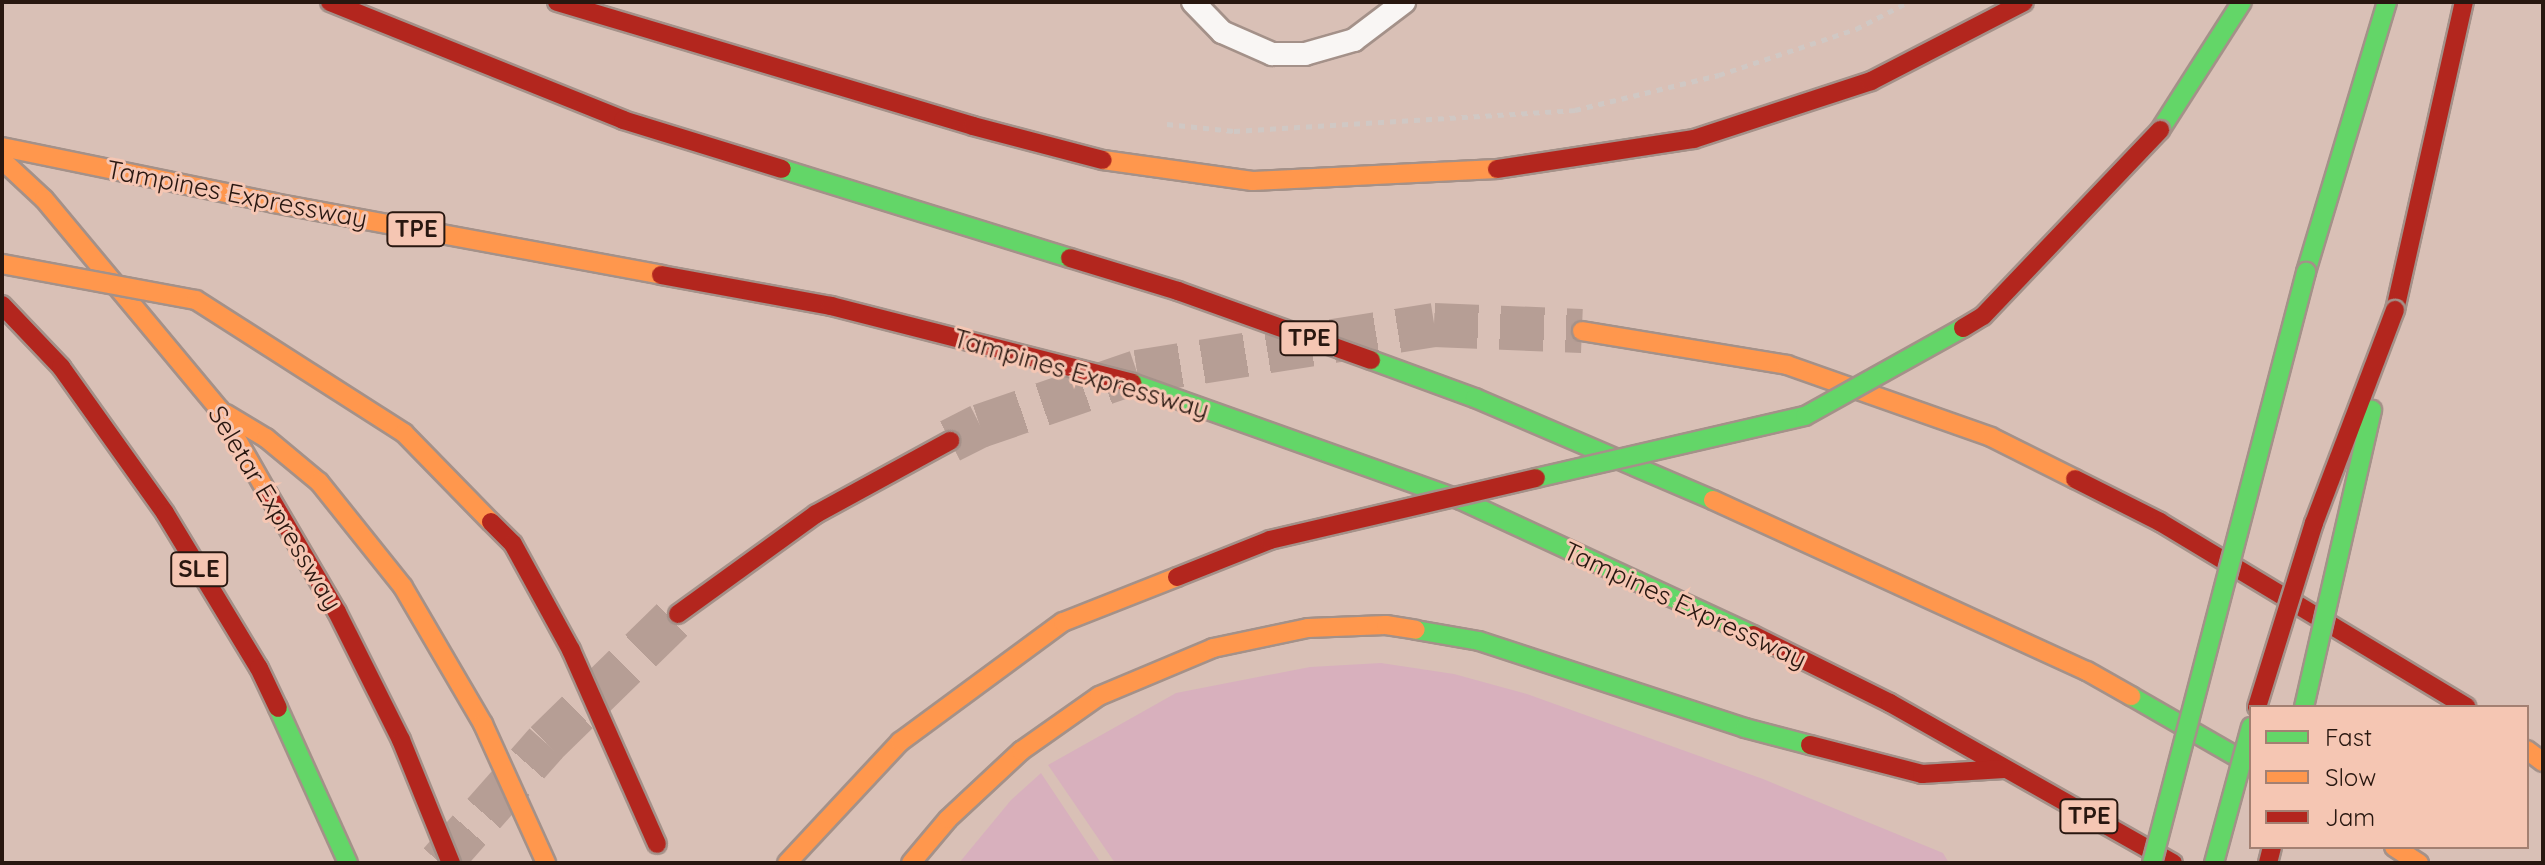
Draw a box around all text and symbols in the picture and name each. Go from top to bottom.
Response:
street label: Tampines Expressway [104,153,370,235]
road number: TPE [386,209,446,249]
road number: TPE [1279,318,1339,358]
street label: Tampines Expressway [949,323,1213,425]
street label: Seletar Expressway [202,400,348,616]
street label: Tampines Expressway [1558,535,1812,675]
road number: SLE [169,549,229,589]
legend [2249,705,2529,849]
text: Fast [2325,722,2372,752]
text: Slow [2325,762,2376,792]
road number: TPE [2059,796,2119,836]
text: Jam [2325,802,2375,832]

